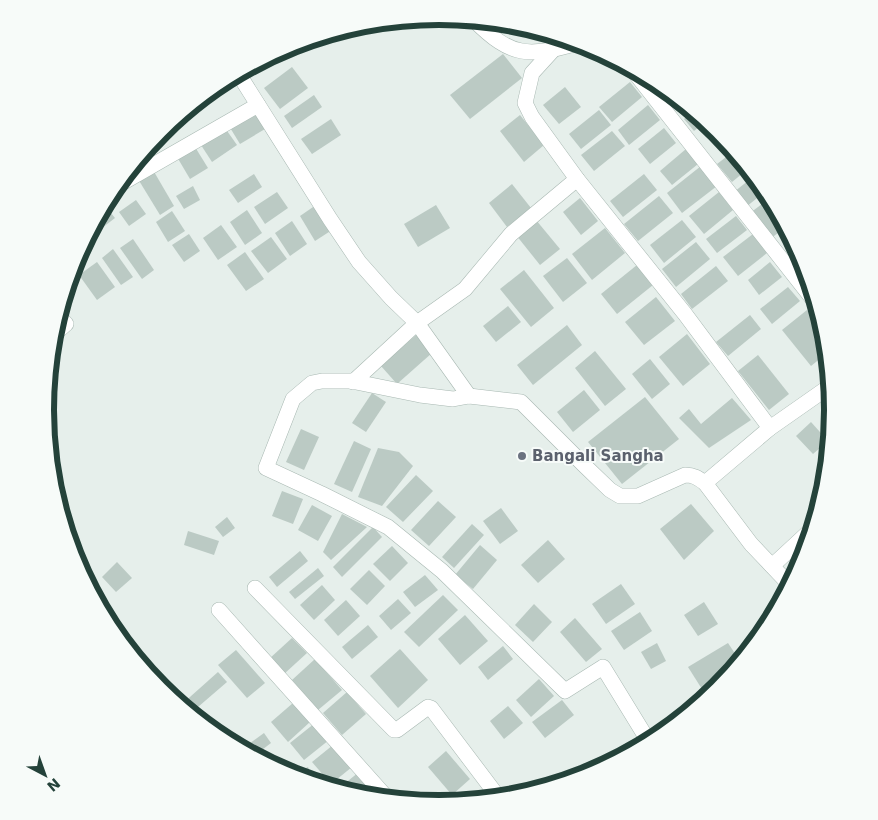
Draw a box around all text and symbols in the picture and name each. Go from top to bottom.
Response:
place label: Bangali Sangha [532,447,664,465]
marker: Bangali Sangha [516,450,528,462]
north arrow [20,750,70,800]
text: N [44,775,63,795]

